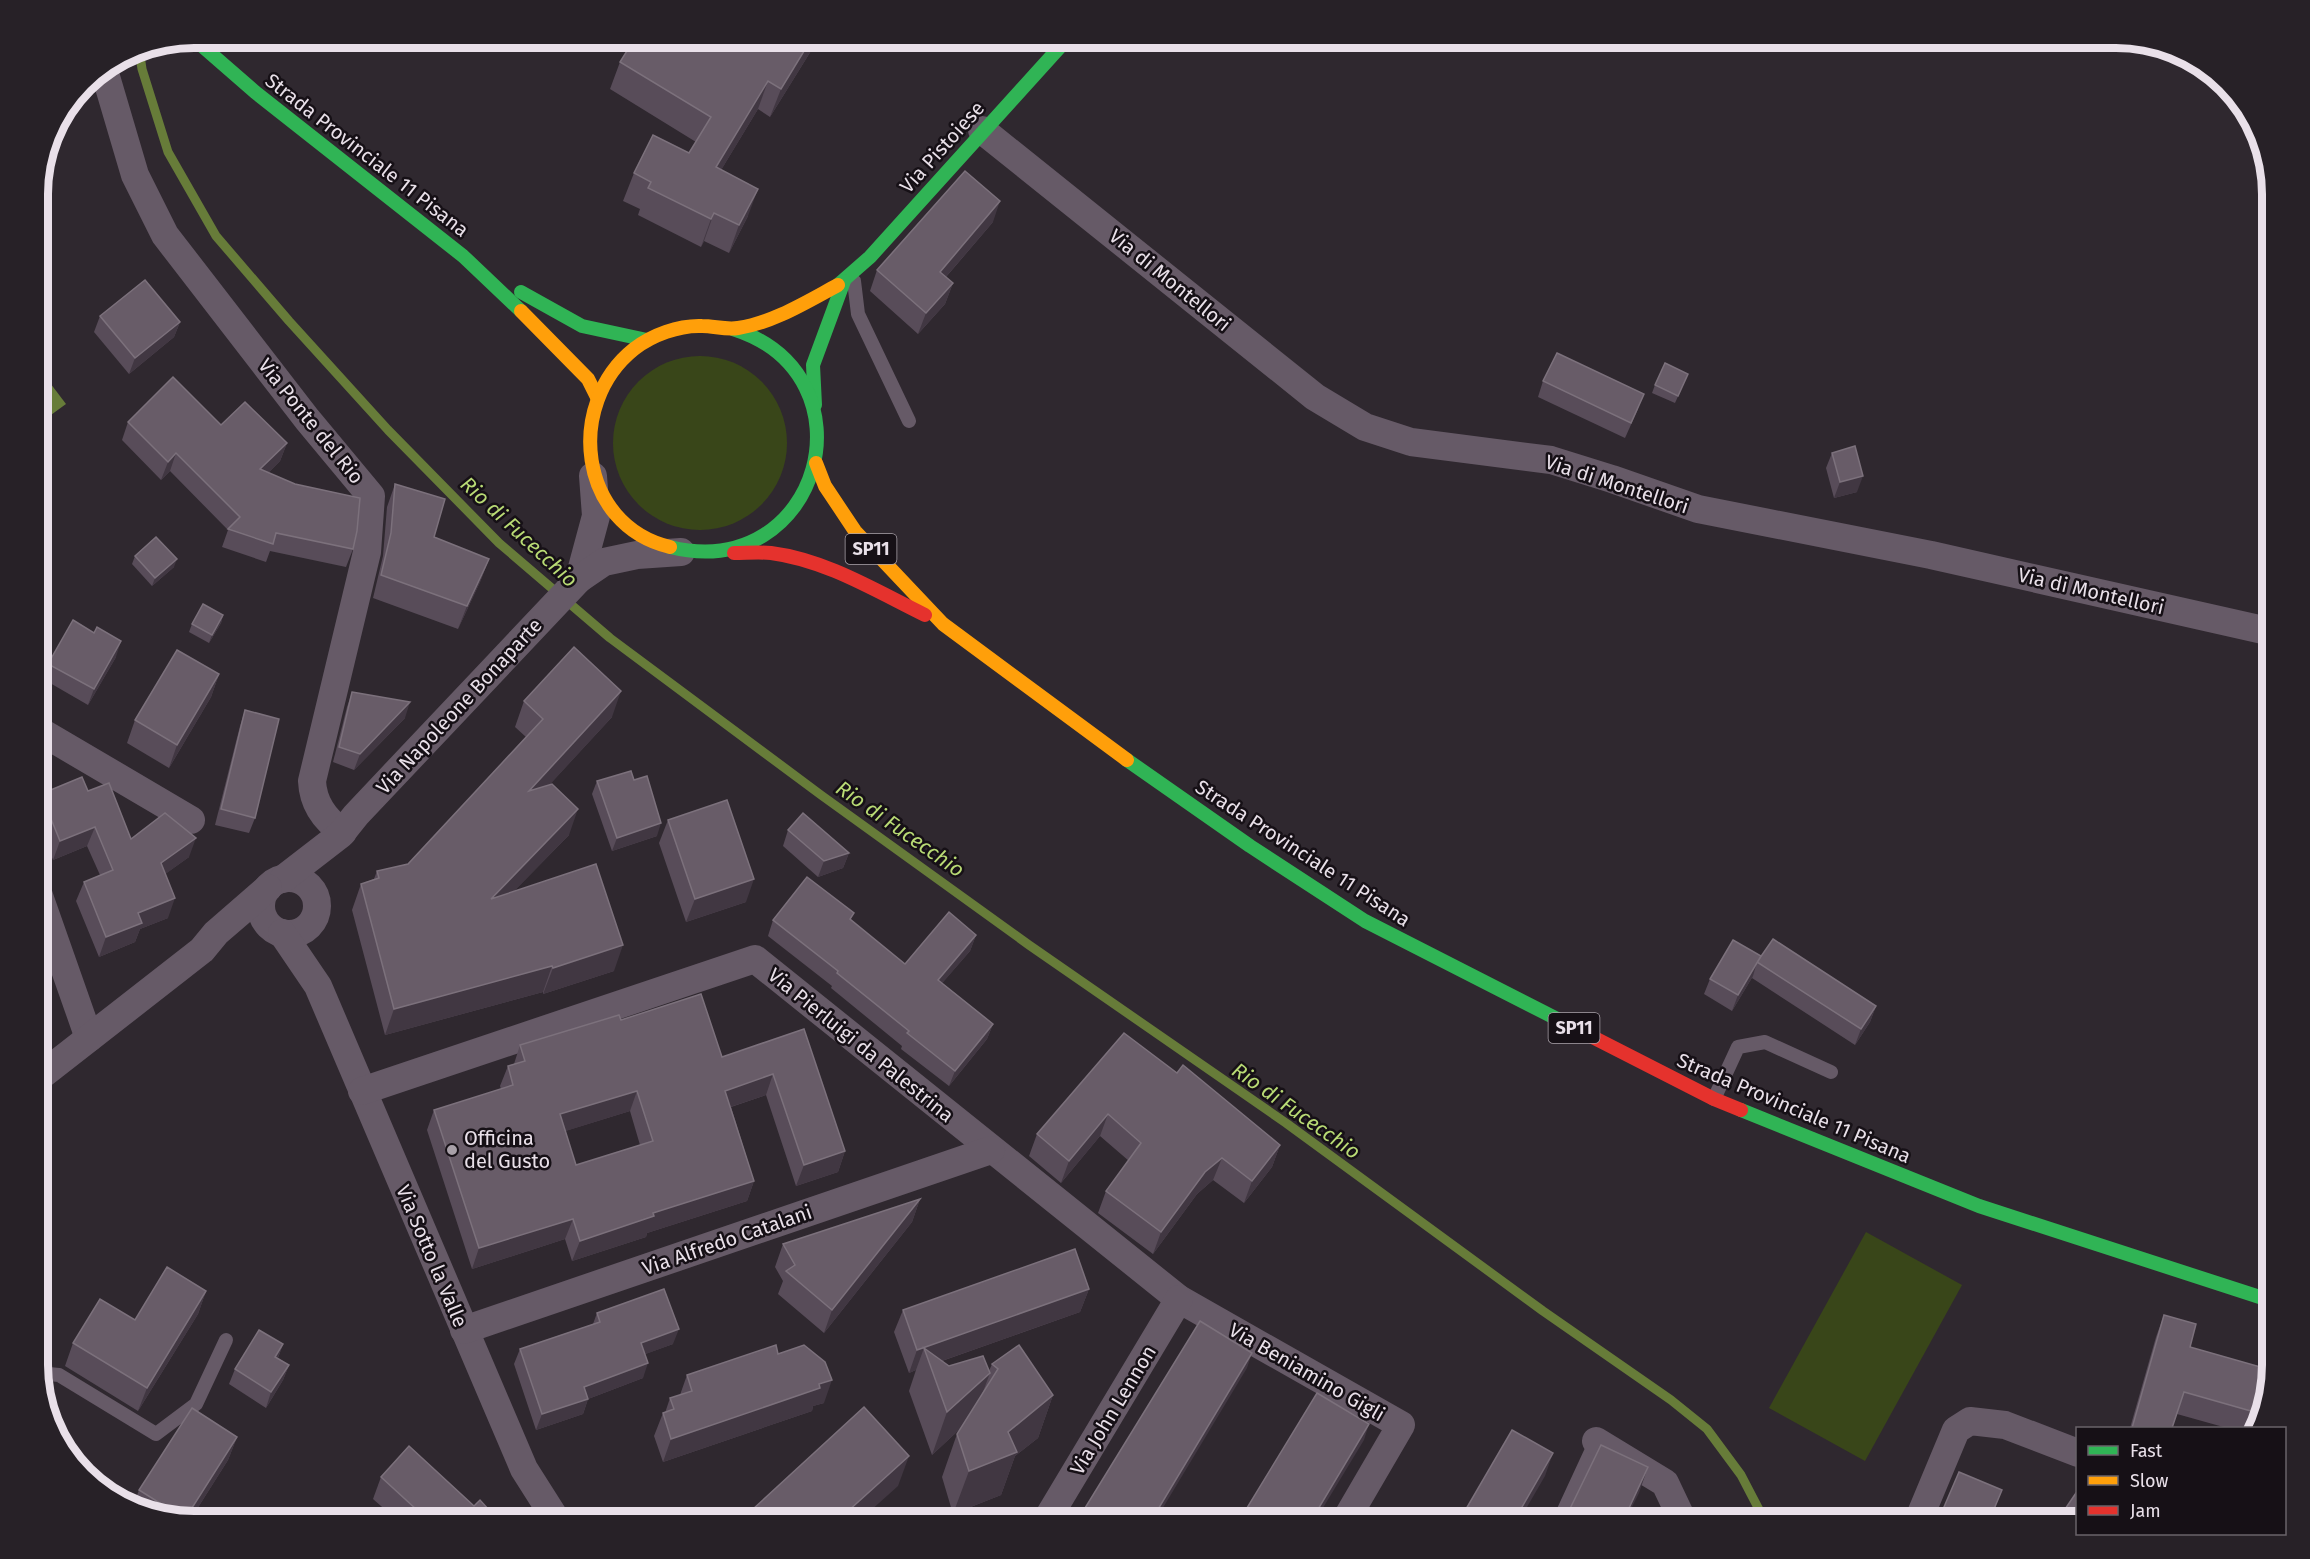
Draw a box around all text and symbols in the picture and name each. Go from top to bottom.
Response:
street label: Strada Provinciale 11 Pisana [261,68,473,242]
street label: Via Pistoiese [895,96,989,198]
street label: Via di Montellori [1104,224,1236,336]
street label: Via Ponte del Rio [253,354,369,488]
street label: Via di Montellori [1542,450,1692,518]
water label: Rio di Fucecchio [455,471,583,593]
road number: SP11 [846,534,896,564]
street label: Via di Montellori [2016,563,2166,619]
street label: Via Napoleone Bonaparte [371,613,547,799]
street label: Strada Provinciale 11 Pisana [1191,774,1415,932]
water label: Rio di Fucecchio [831,775,969,883]
street label: Via Pierluigi da Palestrina [763,963,959,1127]
road number: SP11 [1548,1013,1600,1043]
street label: Strada Provinciale 11 Pisana [1674,1048,1914,1168]
water label: Rio di Fucecchio [1227,1057,1365,1165]
place label: Officina del Gusto [464,1126,550,1173]
marker: Officina del Gusto [445,1143,459,1157]
street label: Via Sotto la Valle [391,1181,473,1331]
street label: Via Alfredo Catalani [639,1200,815,1280]
street label: Via Beniamino Gigli [1225,1318,1389,1426]
street label: Via John Lennon [1065,1341,1161,1479]
legend [2076,1427,2286,1535]
text: Fast [2130,1440,2163,1462]
text: Slow [2130,1470,2169,1492]
text: Jam [2130,1500,2161,1522]

